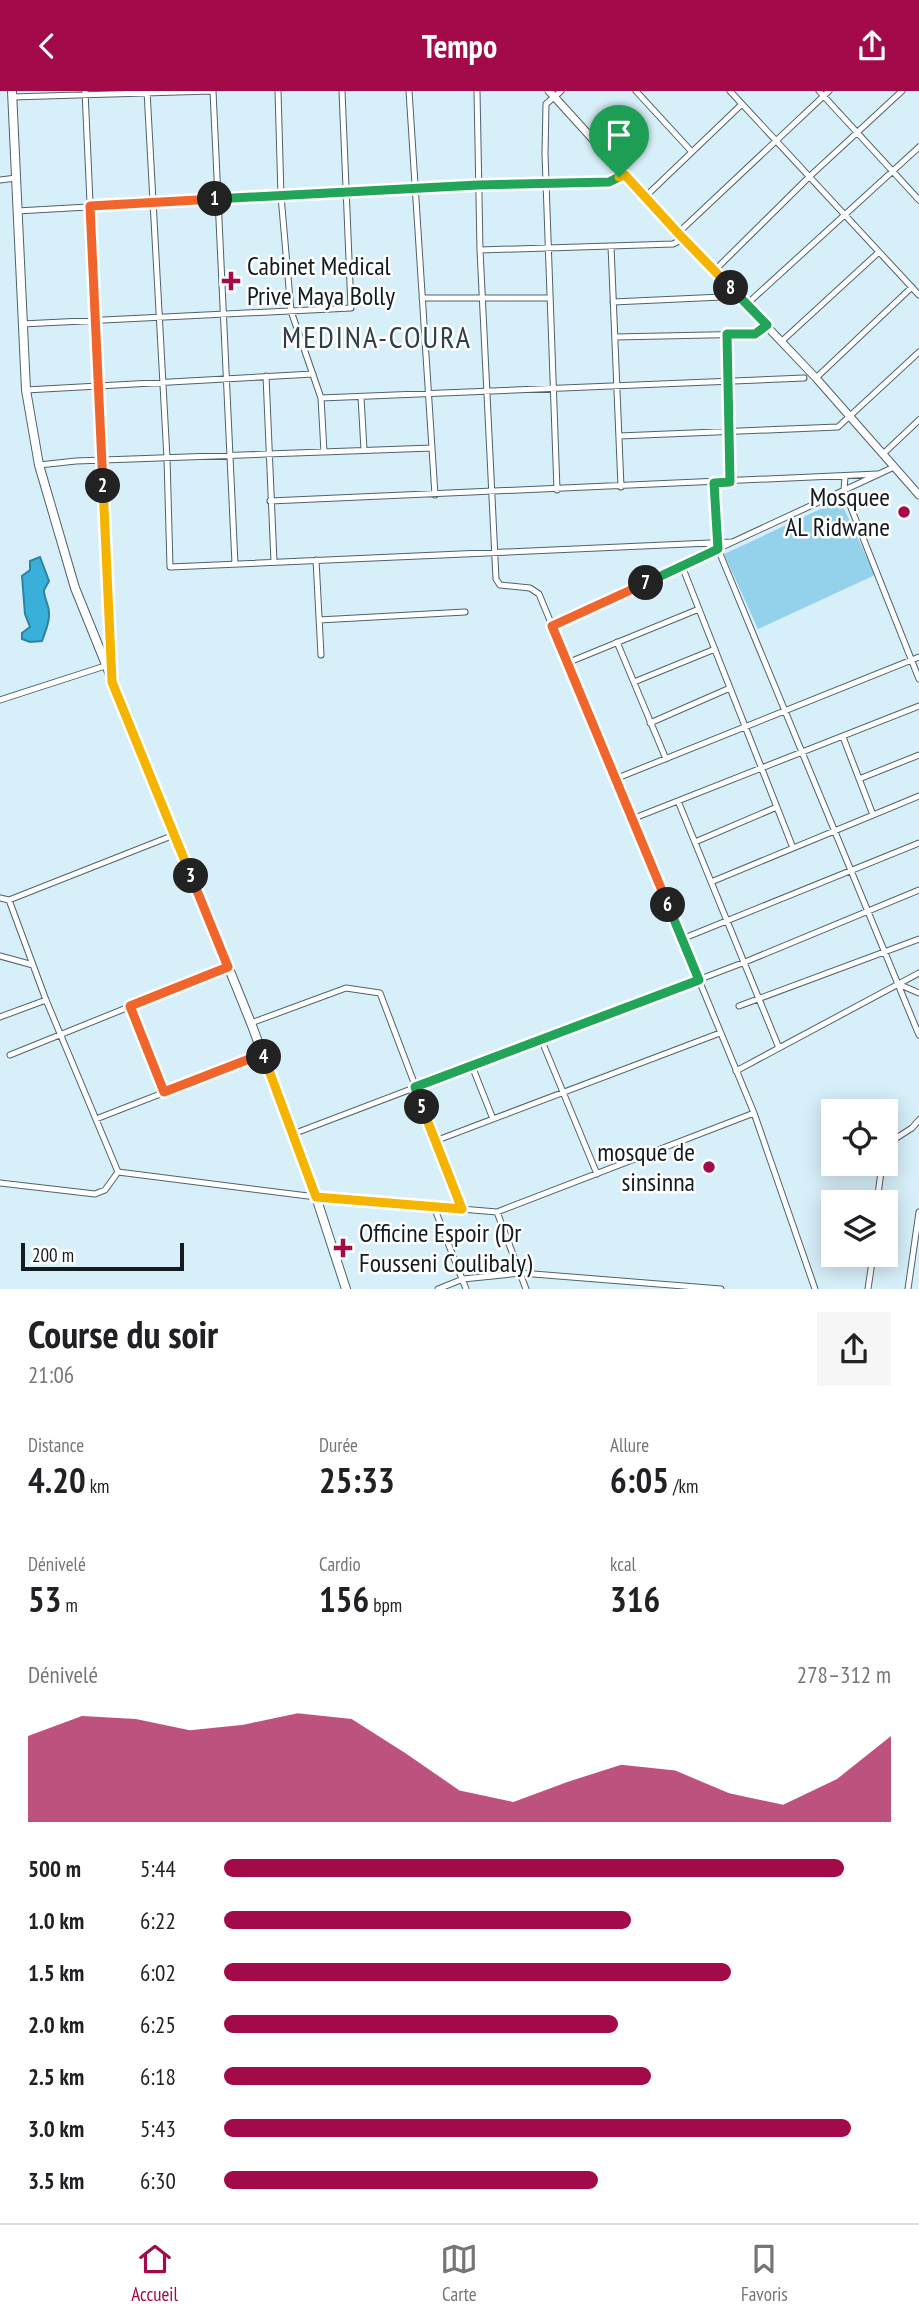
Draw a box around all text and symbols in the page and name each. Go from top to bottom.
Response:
text: Tempo [422,25,497,67]
icon: back [28,27,66,65]
icon: share [853,27,891,65]
pin [589,105,649,177]
icon: arrive [600,116,638,154]
pin: 1 [198,181,232,217]
text: 1 [210,186,219,210]
place label: Cabinet Medical Prive Maya Bolly [247,249,395,312]
marker: Cabinet Medical Prive Maya Bolly [221,271,241,291]
pin: 8 [714,271,748,305]
text: 8 [726,275,735,299]
district label: MEDINA-COURA [282,317,472,356]
pin: 2 [86,469,120,503]
text: 2 [98,473,107,497]
place label: Mosquee AL Ridwane [785,480,890,543]
marker: Mosquee AL Ridwane [896,504,912,520]
pin: 7 [628,566,664,601]
text: 7 [641,570,650,594]
pin: 3 [174,859,208,893]
text: 3 [186,863,195,887]
pin: 6 [650,887,686,923]
text: 6 [663,892,672,916]
pin: 4 [246,1039,282,1075]
text: 4 [259,1044,268,1068]
pin: 5 [404,1089,440,1125]
text: 5 [417,1094,426,1118]
map controls [821,1099,898,1267]
button: locate [821,1099,898,1176]
place label: mosque de sinsinna [597,1135,695,1198]
marker: mosque de sinsinna [701,1159,717,1175]
button: layers [821,1190,898,1267]
place label: Officine Espoir (Dr Fousseni Coulibaly) [359,1216,532,1279]
marker: Officine Espoir (Dr Fousseni Coulibaly) [333,1238,353,1258]
scale bar [21,1239,184,1271]
text: 200 m [32,1243,74,1267]
text: Course du soir [28,1309,218,1358]
button: share [817,1312,891,1386]
text: 21:06 [28,1360,74,1389]
text: Distance [28,1433,84,1457]
text: Durée [319,1433,358,1457]
text: Allure [610,1433,649,1457]
text: 4.20 [28,1457,86,1503]
text: 25:33 [319,1457,395,1503]
text: 6:05 [610,1457,669,1503]
text: km [86,1474,109,1498]
text: /km [669,1474,698,1498]
text: Dénivelé [28,1552,86,1576]
text: Cardio [319,1552,361,1576]
text: kcal [610,1552,636,1576]
text: 53 [28,1576,61,1622]
text: 156 [319,1576,369,1622]
text: 316 [610,1576,660,1622]
text: m [61,1593,78,1617]
text: bpm [369,1593,402,1617]
text: Dénivelé [28,1660,98,1689]
text: 278–312 m [797,1660,891,1689]
text: 500 m [28,1854,81,1883]
text: 5:44 [140,1854,176,1883]
text: 1.0 km [28,1906,84,1935]
text: 6:22 [140,1906,176,1935]
text: 1.5 km [28,1958,84,1987]
text: 6:02 [140,1958,176,1987]
text: 2.0 km [28,2010,84,2039]
text: 6:25 [140,2010,176,2039]
text: 2.5 km [28,2062,84,2091]
text: 6:18 [140,2062,176,2091]
text: 3.0 km [28,2114,84,2143]
text: 5:43 [140,2114,176,2143]
text: 3.5 km [28,2166,84,2195]
text: 6:30 [140,2166,176,2195]
tab: Accueil [131,2240,178,2306]
tab: Carte [440,2240,478,2306]
tab: Favoris [741,2240,788,2306]

